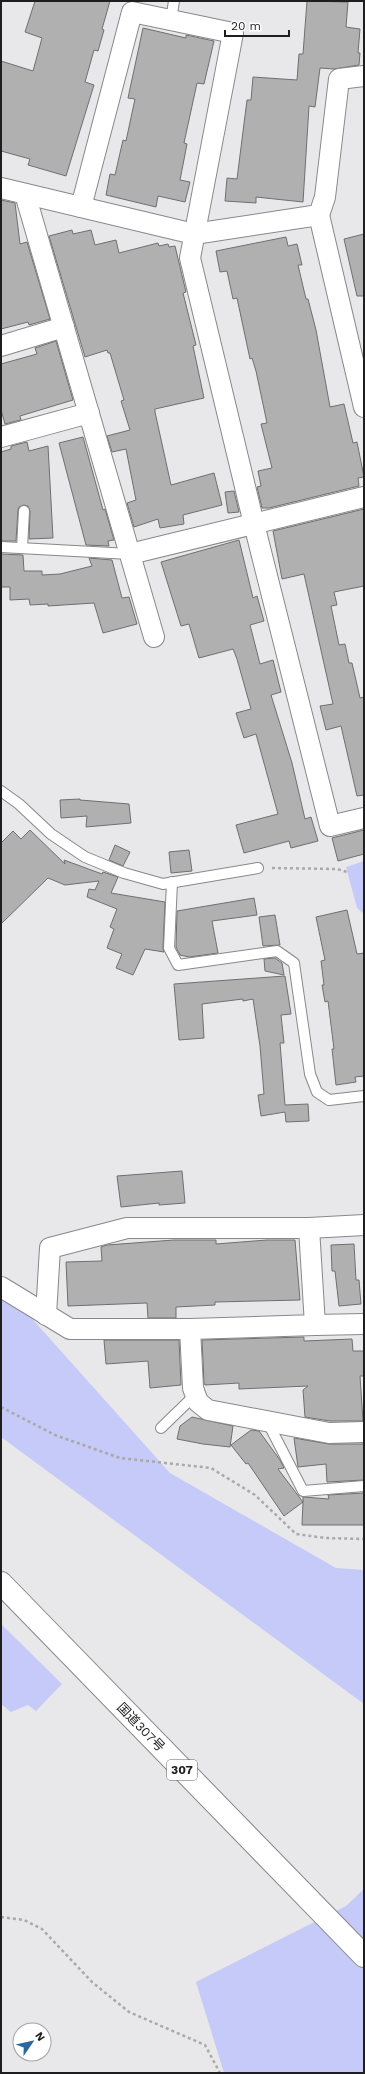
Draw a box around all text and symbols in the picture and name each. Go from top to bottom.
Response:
scale bar [225,12,289,38]
text: 20 m [231,19,261,33]
street label: 国道307号 [114,1700,168,1754]
road number: 307 [167,1760,197,1780]
north arrow [12,2022,52,2062]
text: N [32,2030,48,2044]

